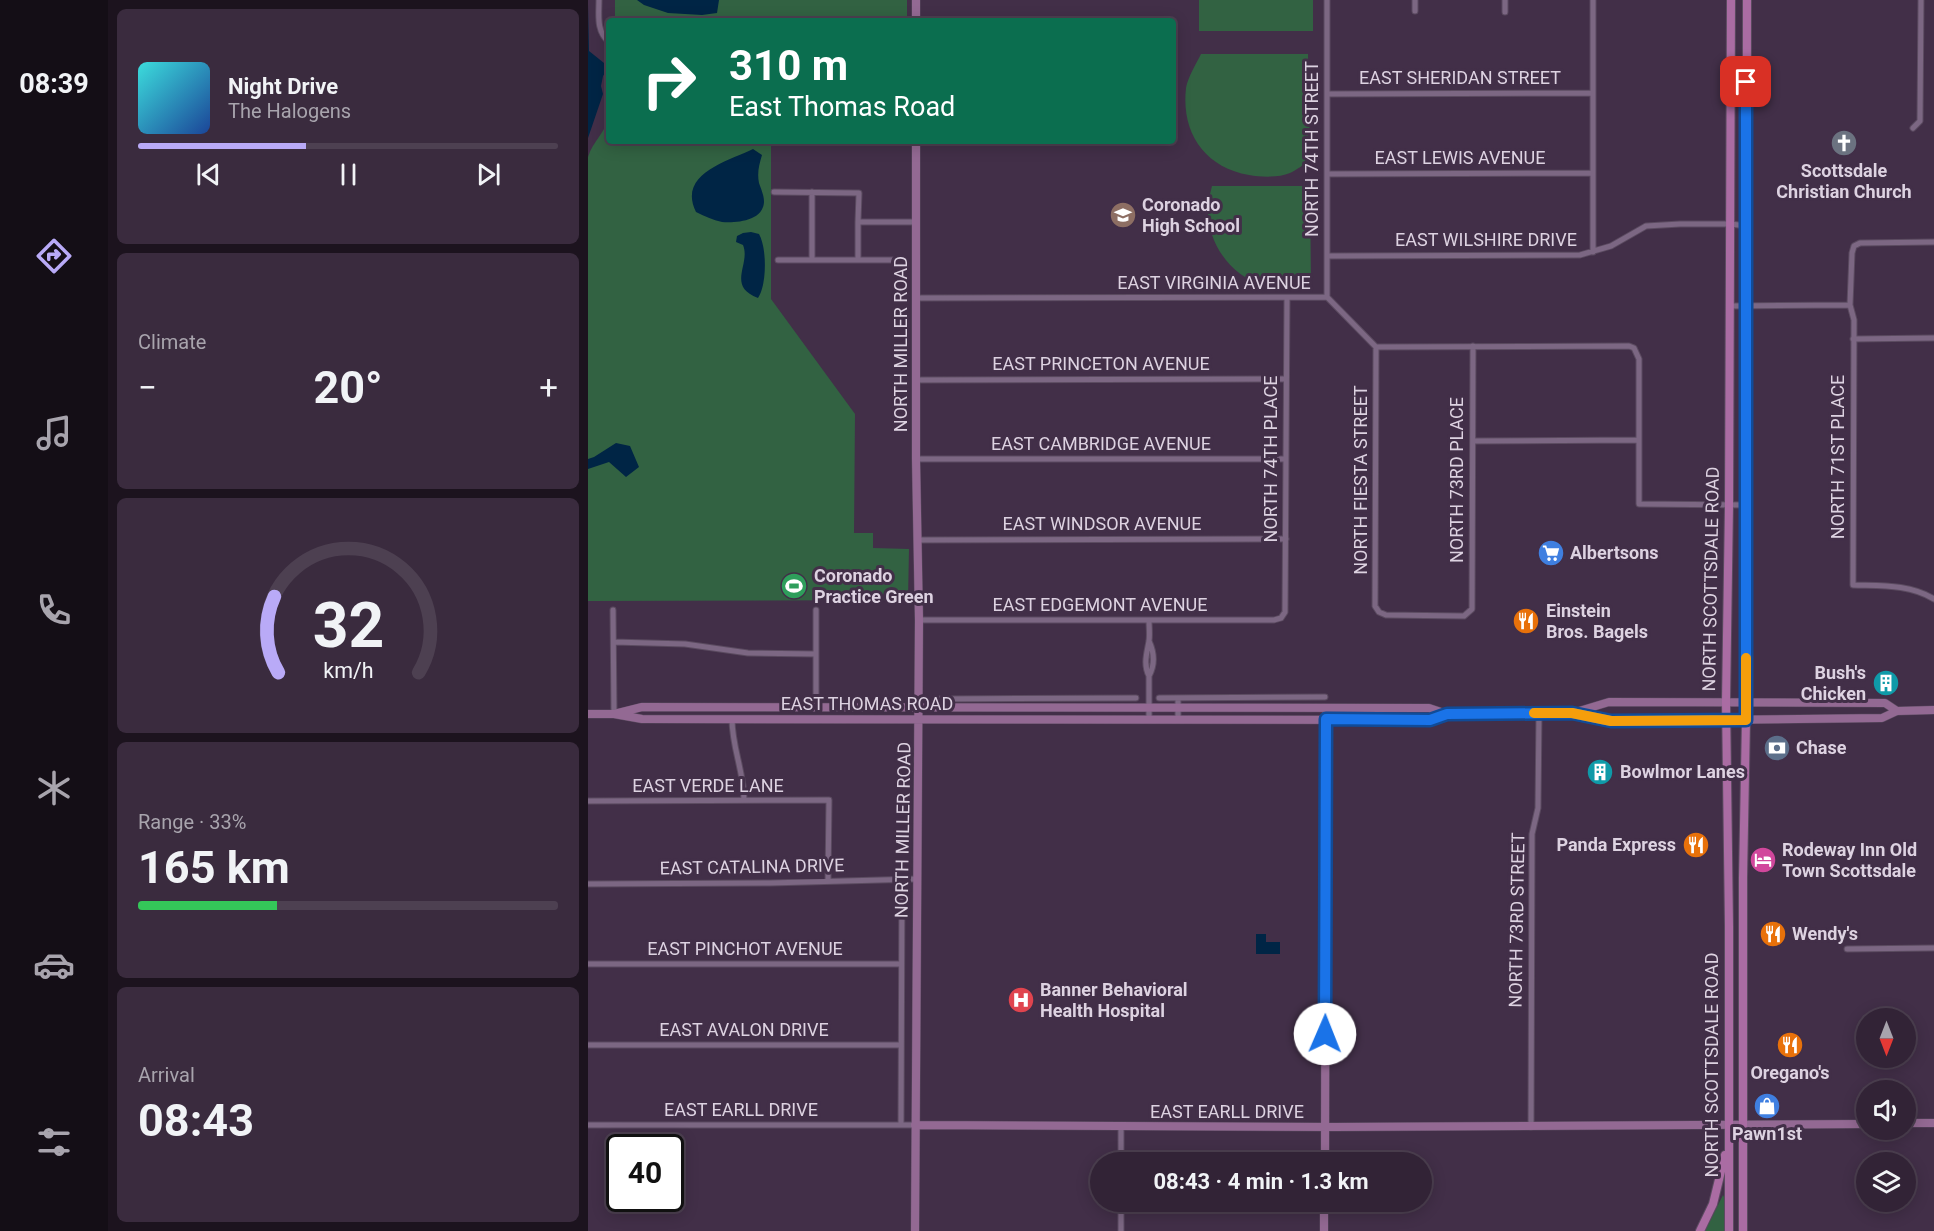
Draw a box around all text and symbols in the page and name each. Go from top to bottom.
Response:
text: 310 m [729,41,848,90]
icon: right [630,42,708,120]
pin [1720,56,1771,107]
street label: NORTH 74TH STREET [1301,61,1322,237]
icon: arrive [1729,65,1762,98]
street label: EAST SHERIDAN STREET [1359,67,1561,88]
text: 08:39 [19,68,89,100]
text: Night Drive [228,74,338,99]
text: East Thomas Road [729,91,955,123]
text: The Halogens [228,99,351,123]
church icon: Scottsdale Christian Church [1829,128,1859,158]
street label: EAST LEWIS AVENUE [1375,147,1545,168]
icon: previous [192,158,225,191]
icon: pause [332,158,365,191]
icon: next [472,158,505,191]
place label: Scottsdale Christian Church [1776,160,1912,202]
place label: Coronado High School [1142,194,1240,236]
school or university icon: Coronado High School [1108,200,1138,230]
street label: EAST WILSHIRE DRIVE [1395,229,1577,250]
icon: directions [33,235,75,277]
street label: NORTH MILLER ROAD [890,256,911,432]
street label: EAST VIRGINIA AVENUE [1117,272,1311,293]
text: Climate [138,330,206,354]
street label: EAST PRINCETON AVENUE [992,353,1210,374]
text: 20° [313,361,383,414]
text: − [138,368,157,407]
text: + [539,368,558,407]
street label: NORTH 71ST PLACE [1827,375,1848,539]
street label: NORTH 74TH PLACE [1260,376,1281,542]
street label: NORTH FIESTA STREET [1350,385,1371,575]
street label: NORTH 73RD PLACE [1446,397,1467,563]
icon: music [33,412,75,454]
street label: EAST CAMBRIDGE AVENUE [991,433,1211,454]
street label: NORTH SCOTTSDALE ROAD [1698,466,1723,692]
street label: EAST WINDSOR AVENUE [1002,513,1202,534]
supermarket icon: Albertsons [1536,538,1566,568]
place label: Albertsons [1570,542,1659,563]
place label: Coronado Practice Green [814,565,934,607]
sports icon: Coronado Practice Green [779,571,809,601]
icon: phone [33,589,75,631]
text: 32 [312,589,384,662]
street label: EAST EDGEMONT AVENUE [993,594,1208,615]
place label: Einstein Bros. Bagels [1546,600,1648,642]
restaurant icon: Einstein Bros. Bagels [1511,606,1541,636]
text: km/h [323,658,373,683]
place label: Bush's Chicken [1801,662,1866,704]
building icon: Bush's Chicken [1871,668,1901,698]
street label: EAST THOMAS ROAD [781,693,953,714]
bank icon: Chase [1762,733,1792,763]
place label: Chase [1796,737,1847,758]
street label: NORTH MILLER ROAD [890,742,915,918]
building icon: Bowlmor Lanes [1585,757,1615,787]
place label: Bowlmor Lanes [1620,761,1745,782]
icon: climate [33,767,75,809]
street label: EAST VERDE LANE [632,775,784,796]
text: Range · 33% [138,810,246,834]
restaurant icon: Panda Express [1681,830,1711,860]
street label: NORTH 73RD STREET [1504,832,1529,1008]
place label: Panda Express [1556,834,1676,855]
place label: Rodeway Inn Old Town Scottsdale [1782,839,1917,881]
text: 165 km [138,841,290,894]
hotel icon: Rodeway Inn Old Town Scottsdale [1748,845,1778,875]
street label: EAST CATALINA DRIVE [659,854,845,879]
restaurant icon: Wendy's [1758,919,1788,949]
place label: Wendy's [1792,923,1858,944]
street label: EAST PINCHOT AVENUE [647,938,843,959]
icon: car [33,944,75,986]
street label: NORTH SCOTTSDALE ROAD [1701,953,1722,1177]
place label: Banner Behavioral Health Hospital [1040,979,1188,1021]
hospital icon: Banner Behavioral Health Hospital [1006,985,1036,1015]
position arrow [1293,1002,1357,1066]
north arrow [1856,1008,1916,1068]
map controls [1856,1008,1916,1212]
street label: EAST AVALON DRIVE [659,1019,829,1040]
restaurant icon: Oregano's [1775,1030,1805,1060]
place label: Oregano's [1750,1062,1830,1083]
text: Arrival [138,1063,195,1087]
button: sound [1856,1080,1916,1140]
shop icon: Pawn1st [1752,1091,1782,1121]
text: 08:43 [138,1094,254,1147]
street label: EAST EARLL DRIVE [664,1099,818,1120]
street label: EAST EARLL DRIVE [1150,1101,1304,1122]
icon: filters [33,1121,75,1163]
place label: Pawn1st [1732,1123,1802,1144]
speed limit sign: 40 [606,1134,684,1212]
button: layers [1856,1152,1916,1212]
text: 08:43 · 4 min · 1.3 km [1153,1169,1369,1194]

